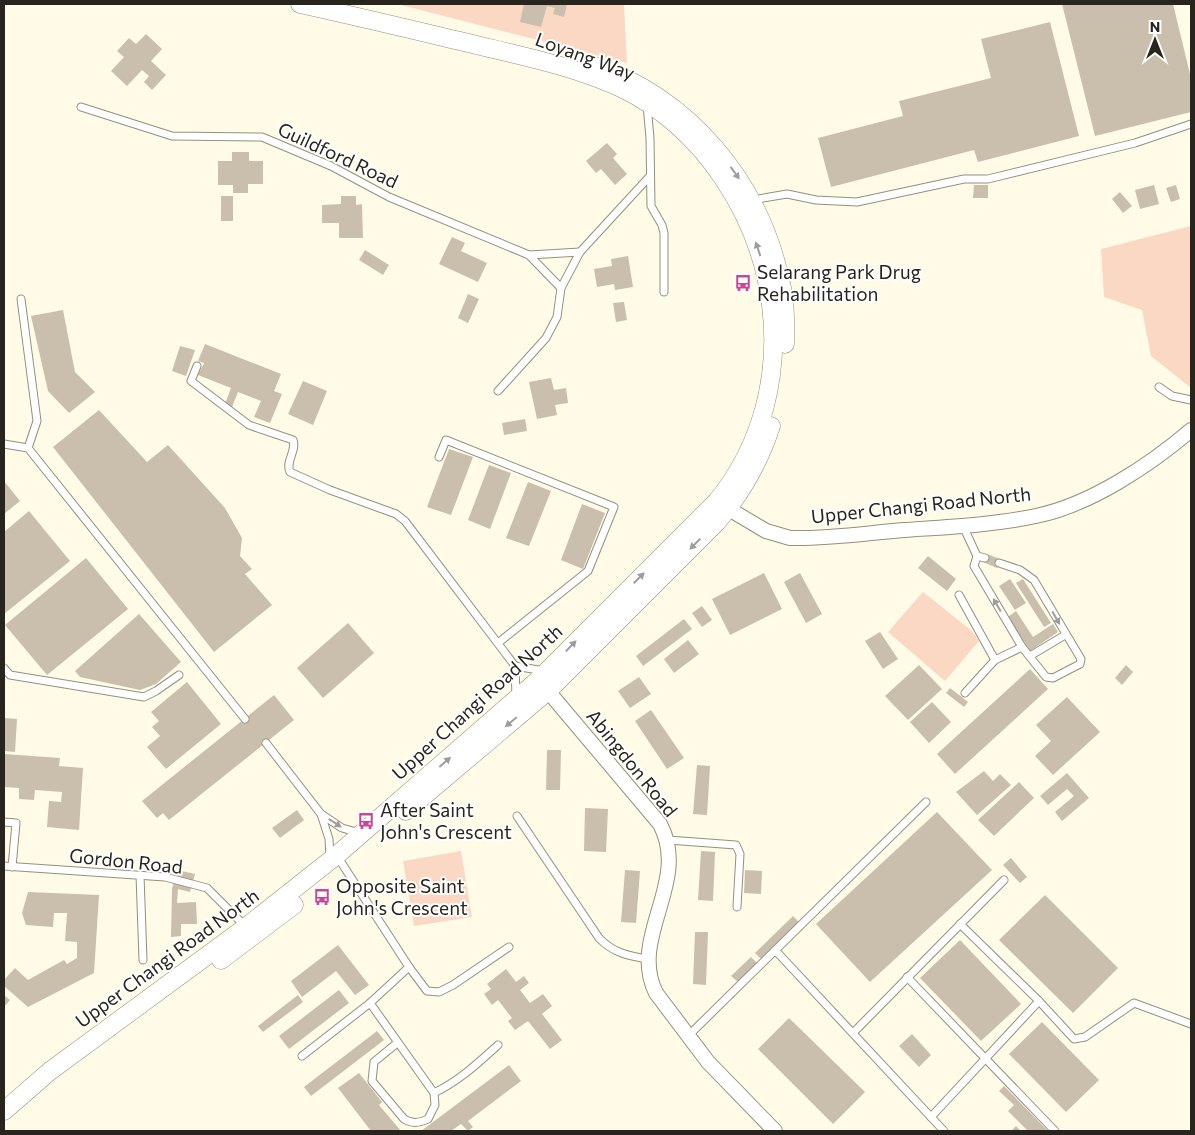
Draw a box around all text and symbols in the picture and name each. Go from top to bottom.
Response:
north arrow [1130,15,1180,65]
text: N [1150,18,1160,35]
street label: Loyang Way [532,27,638,84]
street label: Guildford Road [275,117,402,192]
one-way arrow [730,166,740,180]
one-way arrow [754,241,762,256]
place label: Selarang Park Drug Rehabilitation [757,260,921,305]
bus stop icon: Selarang Park Drug Rehabilitation [733,273,753,293]
street label: Upper Changi Road North [810,482,1032,527]
one-way arrow [690,538,702,550]
one-way arrow [633,572,645,584]
one-way arrow [992,598,1001,611]
one-way arrow [1051,612,1060,625]
street label: Upper Changi Road North [387,619,567,784]
one-way arrow [565,641,577,653]
street label: Abingdon Road [582,704,683,821]
one-way arrow [504,717,517,728]
one-way arrow [438,756,451,767]
place label: After Saint John's Crescent [380,798,512,843]
bus stop icon: After Saint John's Crescent [356,811,376,831]
one-way arrow [328,819,341,828]
street label: Gordon Road [68,843,184,878]
place label: Opposite Saint John's Crescent [336,874,468,919]
street label: Upper Changi Road North [71,883,263,1032]
bus stop icon: Opposite Saint John's Crescent [312,887,332,907]

